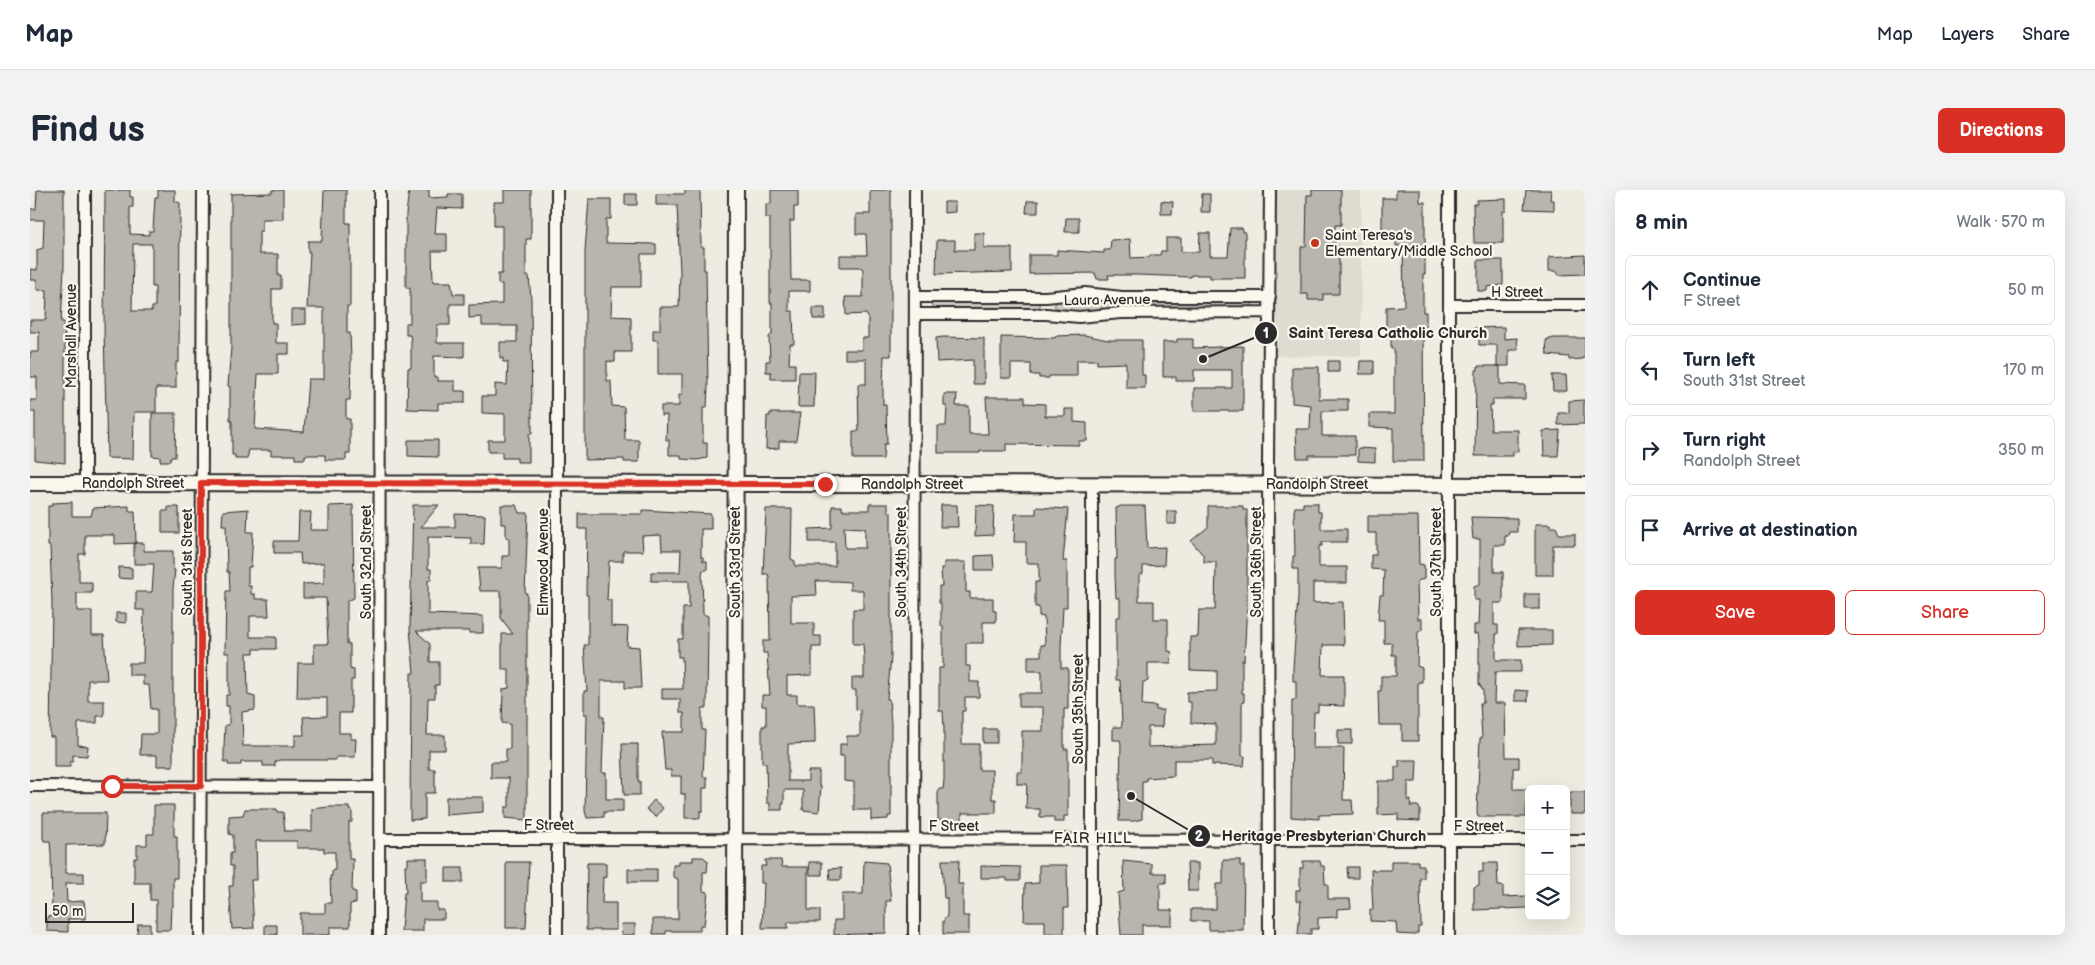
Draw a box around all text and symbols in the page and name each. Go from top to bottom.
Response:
text: Map [25,20,73,49]
text: Map [1877,24,1913,45]
text: Layers [1941,24,1994,45]
text: Share [2022,24,2070,45]
button: Directions [1938,108,2065,153]
text: Find us [30,109,145,152]
text: 8 min [1635,210,1688,235]
text: Walk · 570 m [1956,213,2045,232]
place label: Saint Teresa's Elementary/Middle School [1325,227,1492,260]
marker: Saint Teresa's Elementary/Middle School [1309,237,1321,249]
text: Continue [1683,269,1761,292]
icon: ahead [1636,276,1664,304]
text: 50 m [2008,281,2044,300]
street label: Marshall Avenue [63,284,80,388]
street label: H Street [1491,284,1544,301]
street label: Laura Avenue [1063,291,1151,309]
text: F Street [1683,292,1740,311]
callout: Saint Teresa Catholic Church [1254,318,1497,348]
text: 1 [1263,324,1269,343]
text: Saint Teresa Catholic Church [1289,324,1487,343]
text: Turn left [1683,349,1755,372]
icon: left [1636,356,1664,384]
text: 170 m [2003,361,2044,380]
text: South 31st Street [1683,372,1805,391]
text: Turn right [1683,429,1766,452]
icon: right [1636,436,1664,464]
text: 350 m [1998,441,2044,460]
text: Randolph Street [1683,452,1800,471]
route end [814,473,837,496]
street label: Randolph Street [82,475,185,492]
street label: Randolph Street [861,476,964,493]
street label: Randolph Street [1266,476,1369,493]
street label: South 32nd Street [358,504,375,619]
street label: South 33rd Street [727,505,744,618]
street label: South 34th Street [893,506,910,618]
street label: South 36th Street [1248,506,1265,618]
street label: South 37th Street [1428,507,1445,617]
street label: South 31st Street [179,508,196,616]
street label: Elmwood Avenue [535,508,552,616]
icon: arrive [1636,516,1664,544]
text: Arrive at destination [1683,519,1858,542]
button: Save [1635,590,1835,635]
button: Share [1845,590,2045,635]
street label: South 35th Street [1070,653,1087,764]
route start [101,775,124,798]
map controls [1525,785,1570,920]
button: + [1525,785,1570,830]
street label: F Street [524,817,575,834]
street label: F Street [929,818,980,835]
street label: F Street [1454,818,1505,835]
callout: Heritage Presbyterian Church [1187,821,1436,851]
text: 2 [1195,827,1204,846]
text: Heritage Presbyterian Church [1222,827,1426,846]
district label: FAIR HILL [1054,829,1132,848]
button: − [1525,830,1570,875]
button: layers [1525,875,1570,920]
scale bar [45,900,134,923]
text: 50 m [52,903,84,920]

